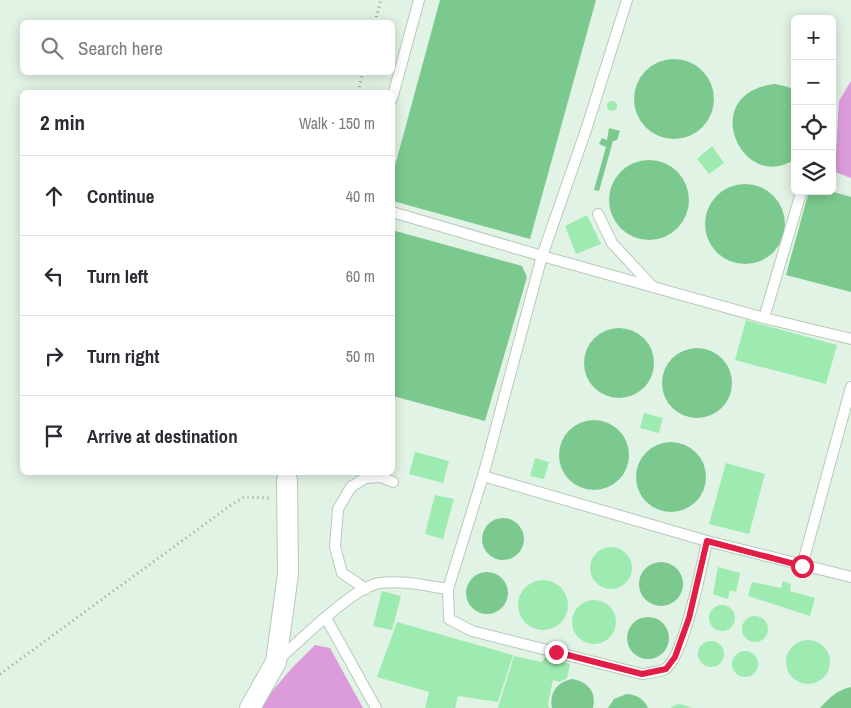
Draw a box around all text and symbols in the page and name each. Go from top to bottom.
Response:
map controls [791,15,836,195]
button: + [791,15,836,60]
search box [20,20,395,75]
icon: search [38,34,66,62]
text: Search here [78,35,163,61]
button: − [791,60,836,105]
button: locate [791,105,836,150]
text: 2 min [40,108,85,137]
text: Walk · 150 m [299,112,375,134]
button: layers [791,150,836,195]
icon: ahead [40,182,68,210]
text: Continue [87,183,155,209]
text: 40 m [346,185,375,207]
icon: left [40,262,68,290]
text: Turn left [87,263,148,289]
text: 60 m [346,265,375,287]
icon: right [40,342,68,370]
text: Turn right [87,343,159,369]
text: 50 m [346,345,375,367]
icon: arrive [40,422,68,450]
text: Arrive at destination [87,423,238,449]
route start [791,555,814,578]
route end [545,641,568,664]

